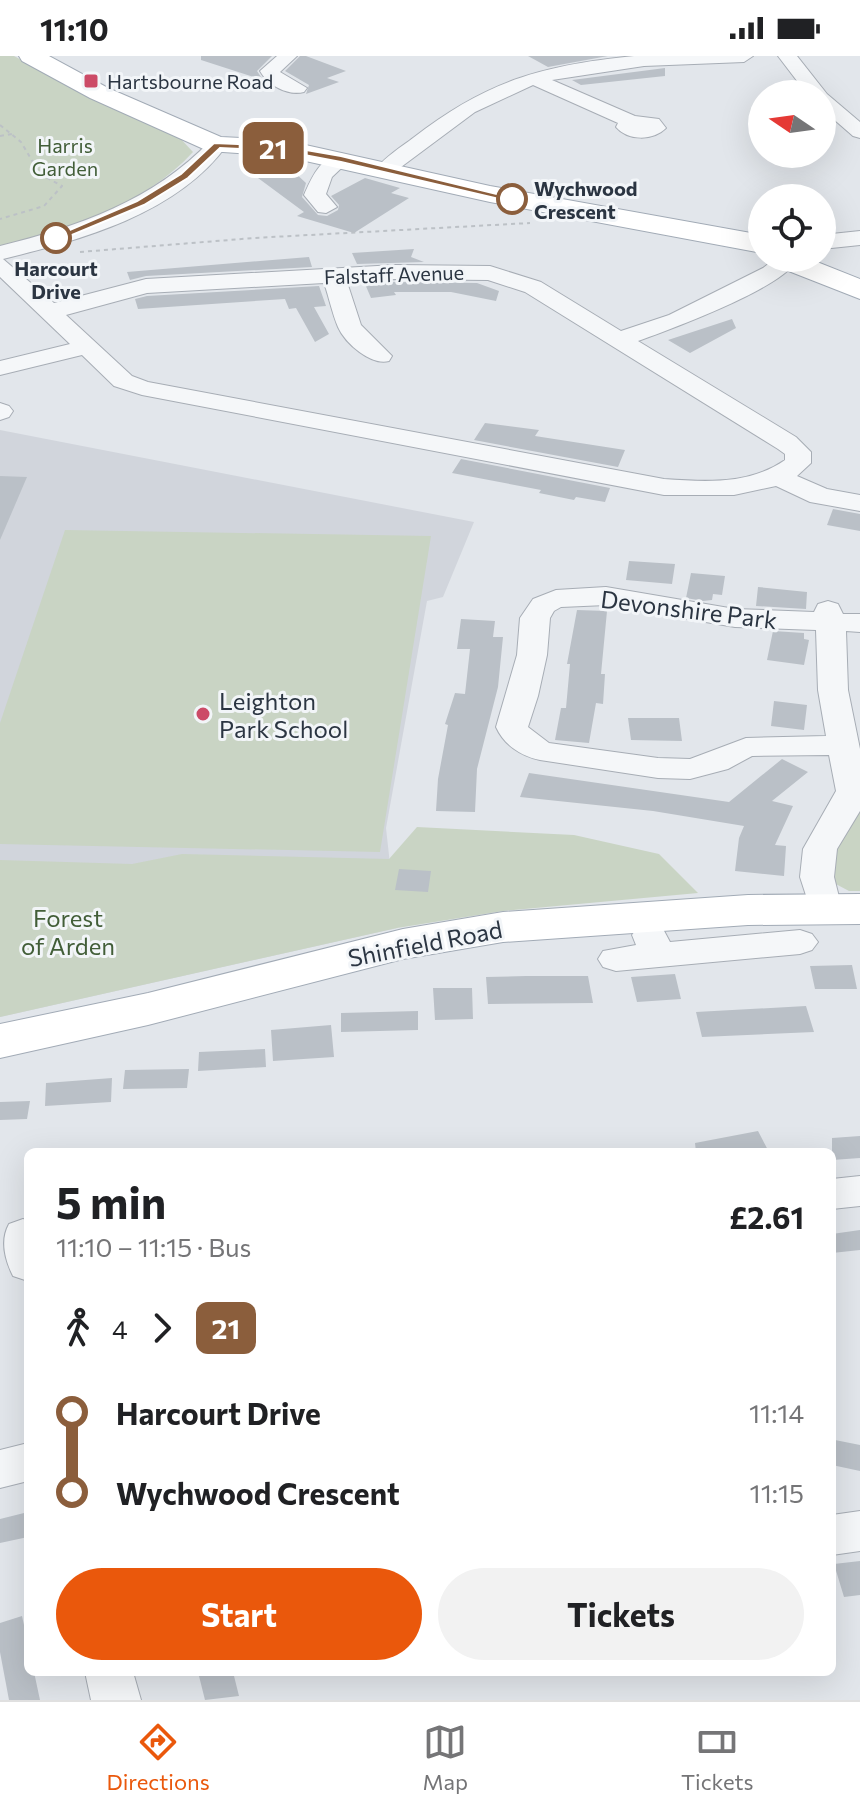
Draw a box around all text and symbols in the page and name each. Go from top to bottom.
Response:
text: 11:10 [40,10,109,47]
place label: Hartsbourne Road [107,69,273,93]
marker: Hartsbourne Road [82,72,100,90]
north arrow [748,80,836,168]
map controls [748,80,836,272]
line badge: 21 [237,122,309,174]
text: 21 [259,131,287,165]
park label: Harris Garden [32,133,98,180]
place label: Wychwood Crescent [534,176,638,223]
marker: Wychwood Crescent [497,184,527,214]
button: locate [748,184,836,272]
marker: Harcourt Drive [41,223,71,253]
place label: Harcourt Drive [14,256,98,303]
street label: Falstaff Avenue [324,260,464,288]
street label: Devonshire Park [599,584,779,634]
place label: Leighton Park School [219,686,348,743]
marker: Leighton Park School [194,705,212,723]
park label: Forest of Arden [21,903,115,960]
street label: Shinfield Road [345,914,505,972]
text: 5 min [56,1174,166,1228]
text: £2.61 [729,1198,804,1235]
text: 11:10 – 11:15 · Bus [56,1231,251,1262]
icon: walk [56,1306,100,1350]
icon: forward [140,1306,184,1350]
text: 21 [212,1311,240,1345]
text: 4 [112,1313,128,1344]
text: Harcourt Drive [116,1394,321,1431]
text: 11:14 [749,1397,804,1428]
text: Wychwood Crescent [116,1474,400,1511]
text: 11:15 [750,1477,804,1508]
button: Start [56,1568,422,1660]
button: Tickets [438,1568,804,1660]
tab: Directions [106,1720,210,1795]
tab: Map [423,1720,468,1795]
tab: Tickets [681,1720,753,1795]

